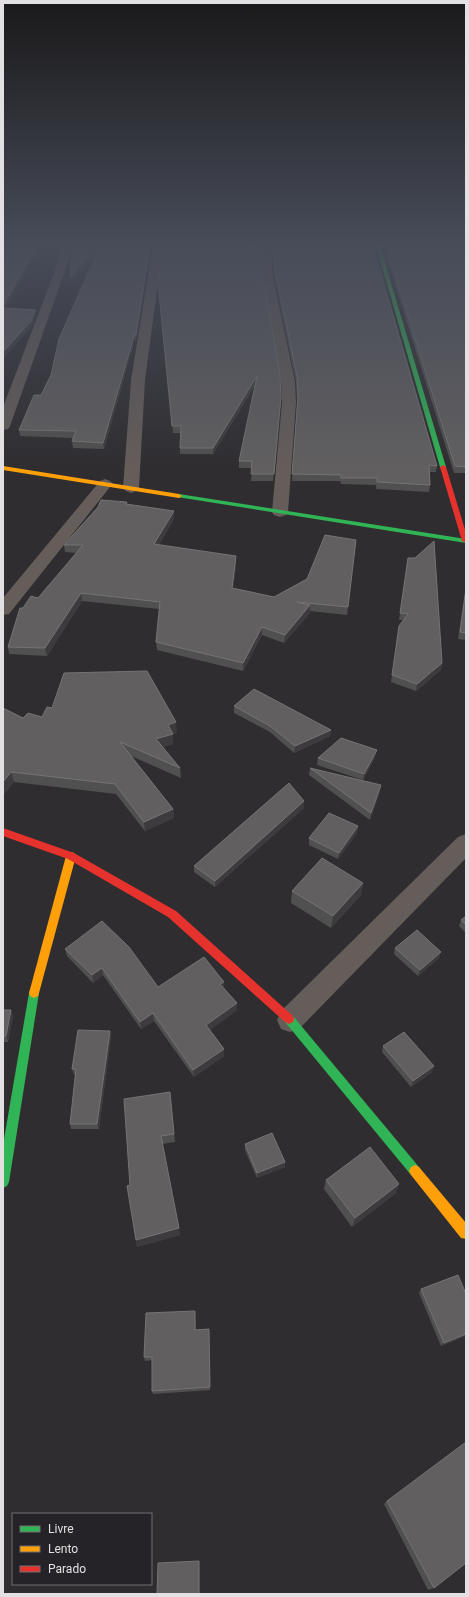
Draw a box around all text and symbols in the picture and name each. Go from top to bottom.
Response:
legend [12,1513,152,1585]
text: Livre [48,1522,74,1536]
text: Lento [48,1542,78,1556]
text: Parado [48,1562,86,1576]

